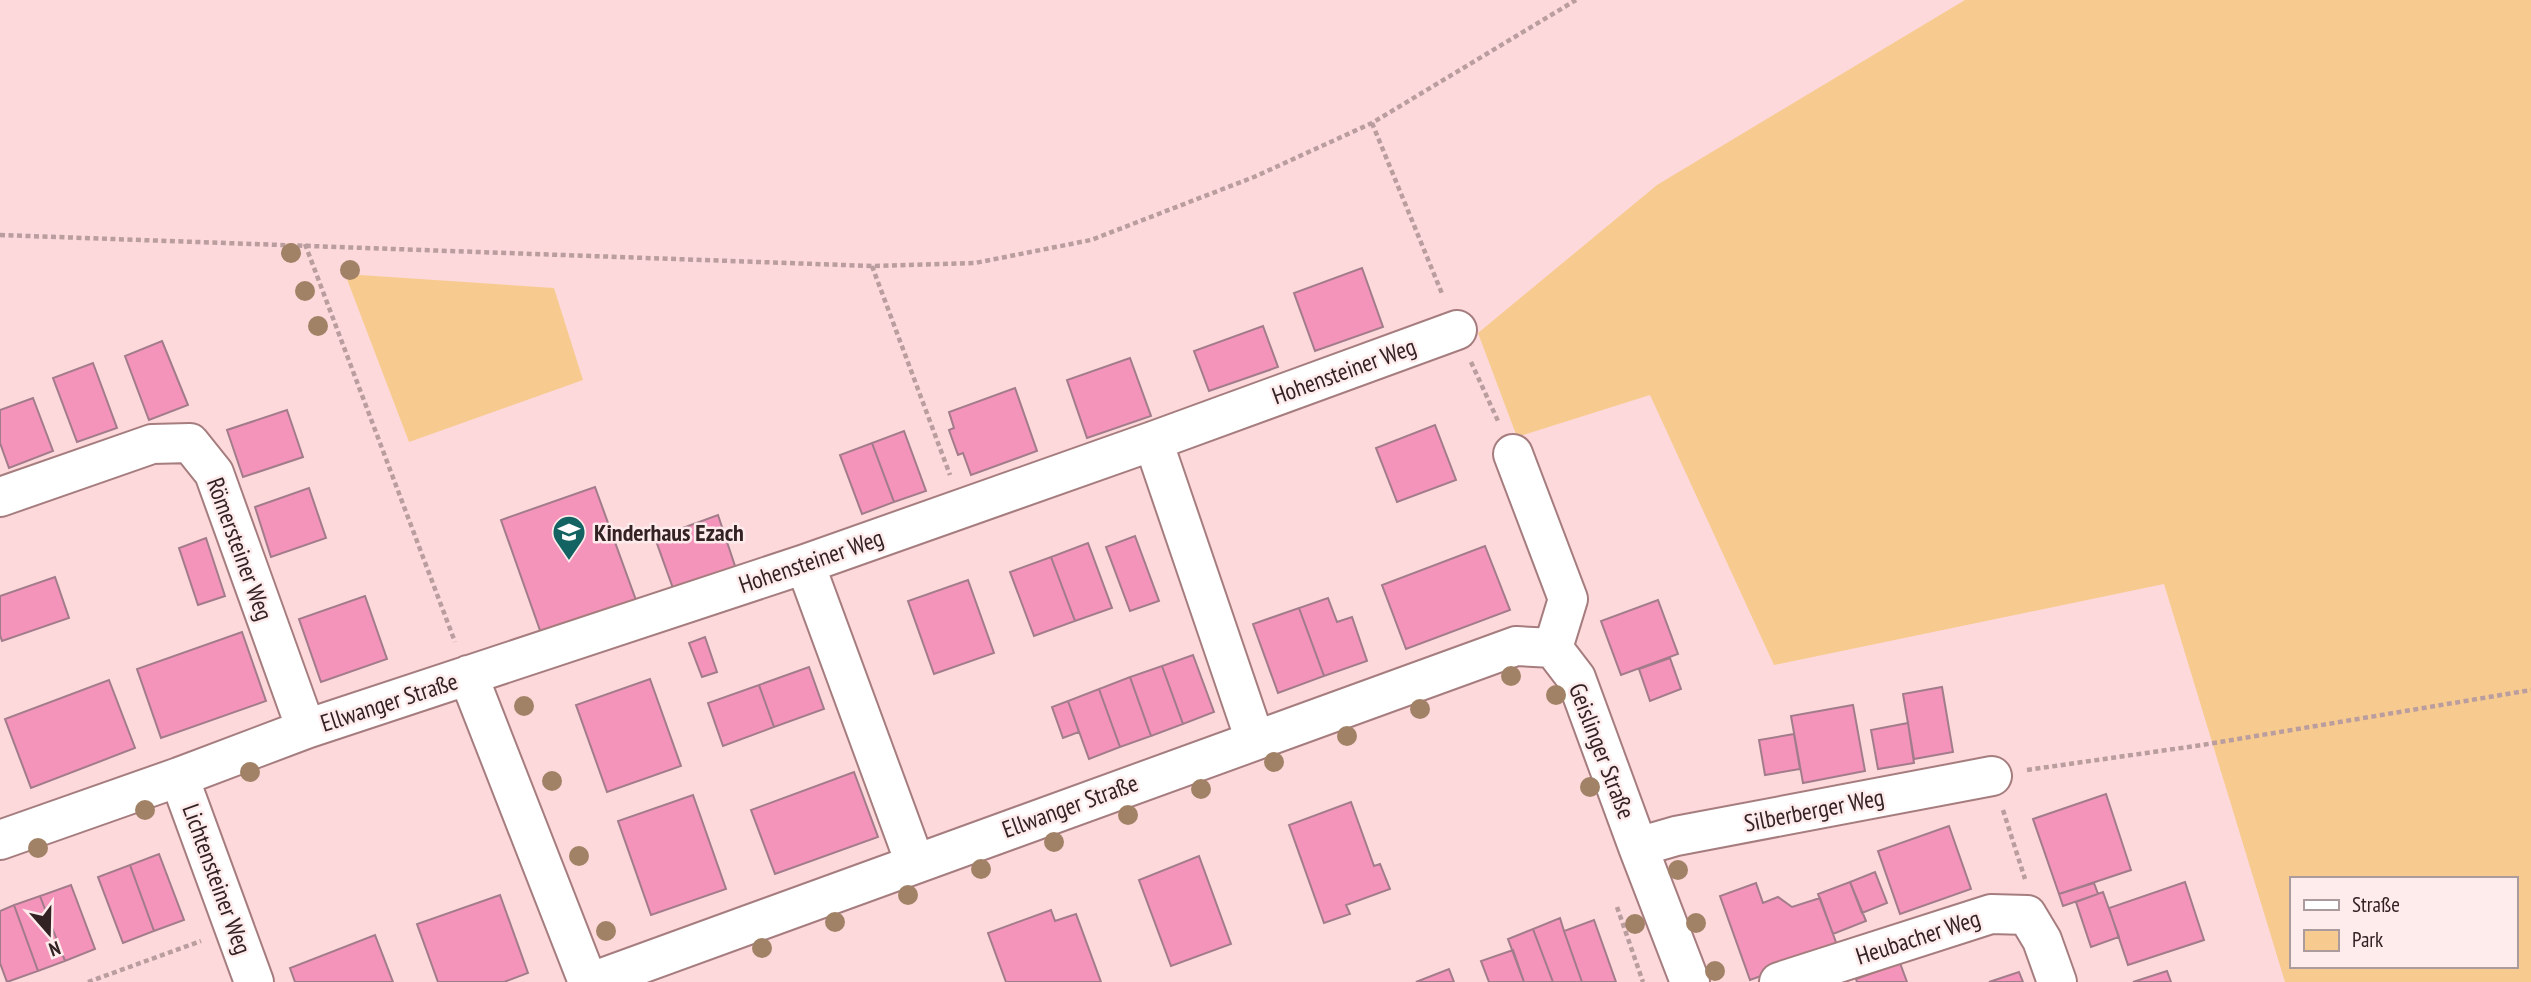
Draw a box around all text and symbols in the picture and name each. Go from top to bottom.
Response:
street label: Hohensteiner Weg [1268,331,1420,411]
street label: Römersteiner Weg [200,473,280,625]
school or university icon: Kinderhaus Ezach [550,513,588,562]
place label: Kinderhaus Ezach [594,517,744,548]
street label: Hohensteiner Weg [735,522,887,600]
street label: Ellwanger Straße [316,665,462,739]
street label: Geislinger Straße [1562,679,1642,823]
street label: Ellwanger Straße [998,767,1142,845]
street label: Silberberger Weg [1741,781,1887,839]
street label: Lichtensteiner Weg [175,800,259,958]
legend [2290,877,2517,968]
text: Straße [2352,891,2400,918]
north arrow [14,898,84,968]
street label: Heubacher Weg [1852,902,1984,972]
text: Park [2352,926,2383,953]
text: N [46,936,64,962]

